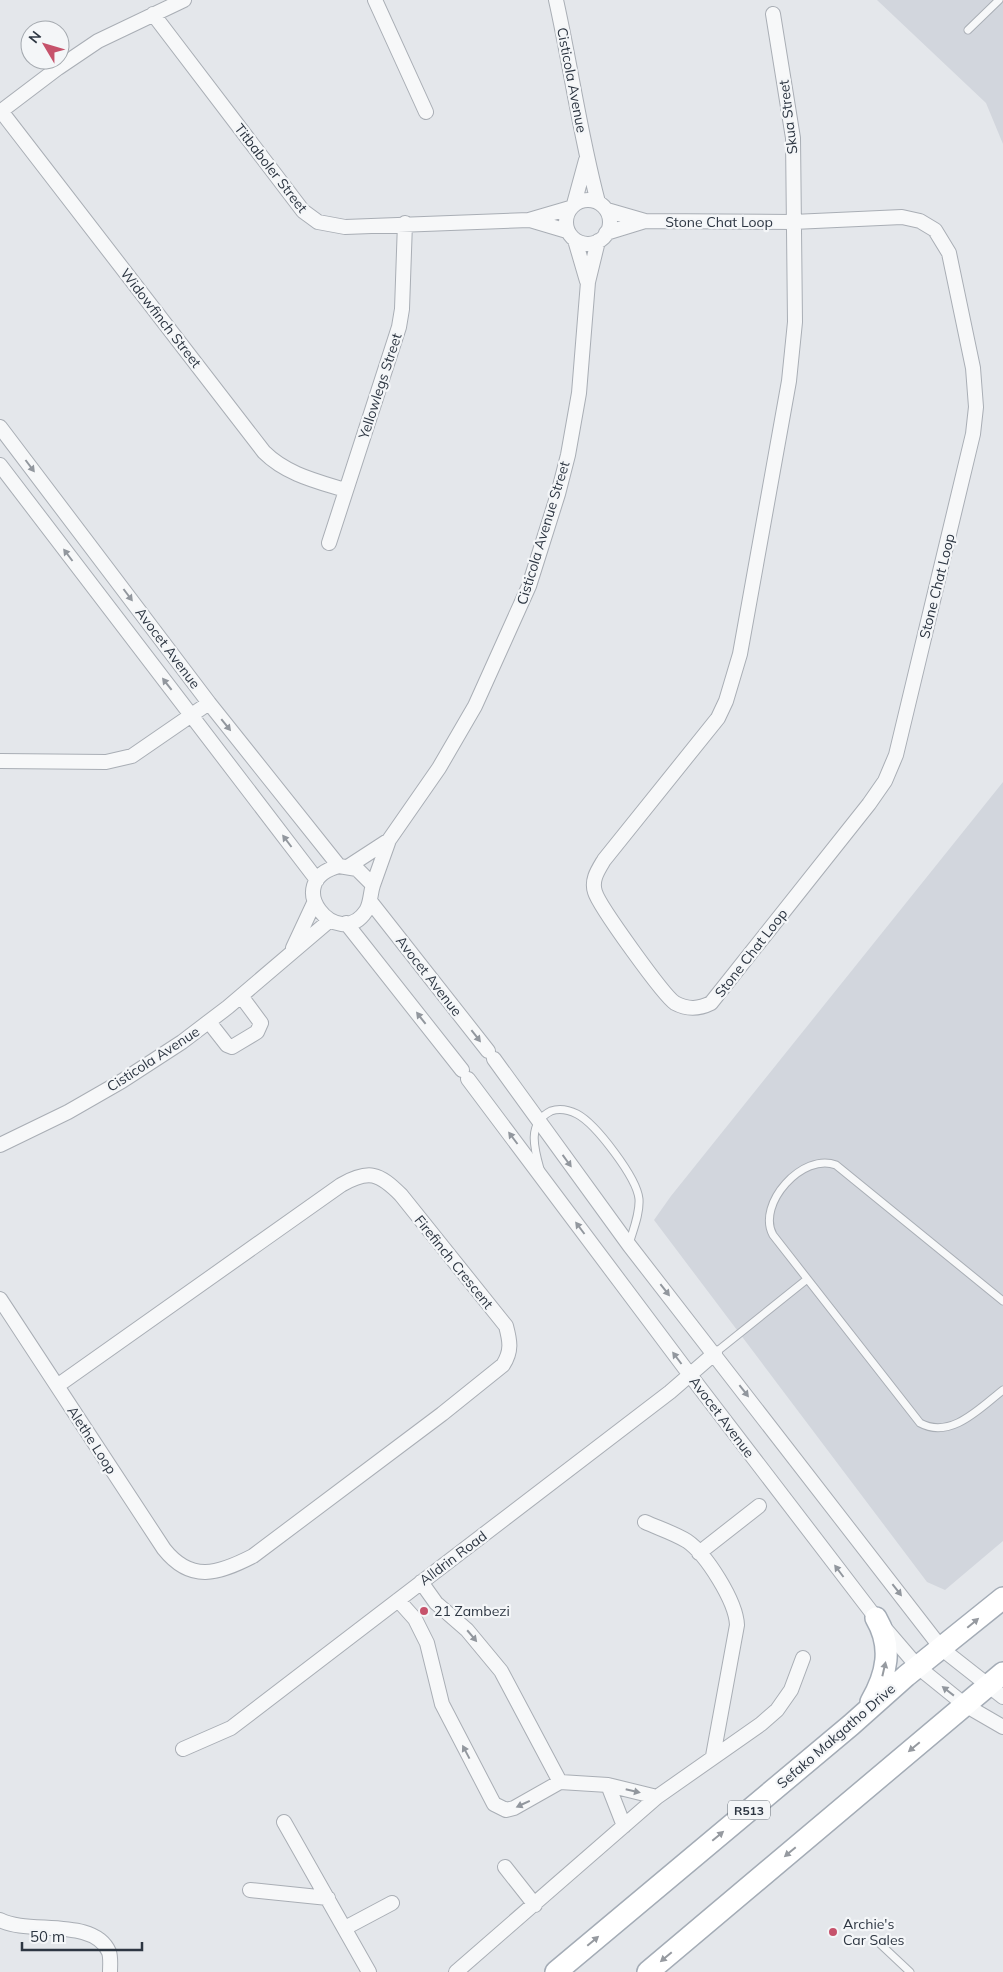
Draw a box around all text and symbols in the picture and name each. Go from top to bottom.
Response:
north arrow [20,20,70,70]
street label: Cisticola Avenue [553,26,591,134]
text: N [24,27,45,47]
street label: Skua Street [774,79,801,155]
street label: Titbaboler Street [231,120,311,216]
street label: Stone Chat Loop [665,213,773,231]
street label: Widowfinch Street [117,265,205,371]
street label: Yellowlegs Street [354,331,406,442]
one-way arrow [24,459,35,472]
street label: Cisticola Avenue Street [513,459,573,607]
street label: Stone Chat Loop [915,532,959,640]
one-way arrow [63,549,74,562]
one-way arrow [123,588,133,602]
street label: Avocet Avenue [132,604,204,692]
one-way arrow [162,677,172,691]
one-way arrow [221,718,232,731]
one-way arrow [282,834,292,848]
street label: Stone Chat Loop [711,905,791,1001]
street label: Avocet Avenue [392,932,466,1020]
one-way arrow [415,1012,426,1025]
street label: Cisticola Avenue [103,1022,203,1096]
one-way arrow [471,1029,481,1043]
one-way arrow [508,1131,518,1145]
one-way arrow [562,1154,572,1168]
street label: Firefinch Crescent [411,1211,497,1313]
one-way arrow [575,1221,585,1235]
one-way arrow [660,1283,671,1296]
one-way arrow [672,1351,682,1365]
street label: Avocet Avenue [686,1373,758,1461]
one-way arrow [739,1384,750,1397]
street label: Alethe Loop [63,1403,121,1477]
street label: Alldrin Road [416,1527,490,1589]
one-way arrow [834,1565,845,1578]
one-way arrow [891,1583,902,1596]
place label: 21 Zambezi [434,1602,510,1620]
marker: 21 Zambezi [418,1605,430,1617]
one-way arrow [966,1618,979,1629]
one-way arrow [466,1630,477,1643]
one-way arrow [880,1662,888,1677]
street label: Sefako Makgatho Drive [773,1680,899,1792]
one-way arrow [942,1685,955,1696]
one-way arrow [908,1742,921,1753]
one-way arrow [462,1745,470,1759]
one-way arrow [625,1787,640,1795]
one-way arrow [516,1800,530,1808]
road number: R513 [728,1800,770,1820]
one-way arrow [711,1831,724,1842]
one-way arrow [785,1846,797,1858]
place label: Archie's Car Sales [843,1915,905,1949]
scale bar [22,1920,142,1952]
marker: Archie's Car Sales [827,1926,839,1938]
text: 50 m [30,1927,65,1946]
one-way arrow [586,1935,599,1946]
one-way arrow [660,1951,673,1962]

